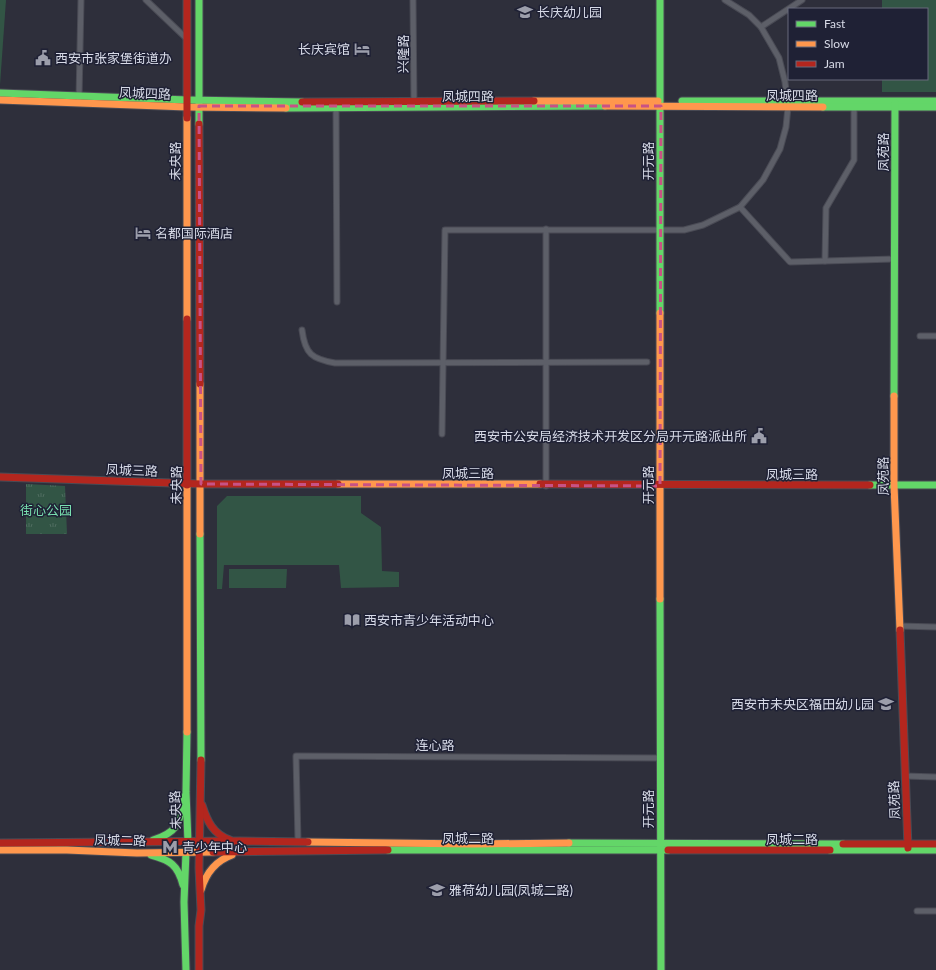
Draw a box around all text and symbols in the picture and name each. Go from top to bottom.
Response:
school or university icon: 长庆幼儿园 [516,3,534,21]
place label: 长庆幼儿园 [537,4,602,20]
legend [788,8,928,80]
text: Fast [824,16,846,31]
street label: 兴隆路 [395,34,411,74]
text: Slow [824,36,850,51]
hotel icon: 长庆宾馆 [353,40,371,58]
place label: 长庆宾馆 [298,41,350,57]
public building icon: 西安市张家堡街道办 [34,49,52,67]
place label: 西安市张家堡街道办 [55,50,172,66]
text: Jam [824,56,845,71]
street label: 凤城四路 [119,84,171,102]
street label: 凤城四路 [766,87,818,103]
street label: 凤城四路 [442,88,494,104]
street label: 凤苑路 [875,132,891,172]
street label: 未央路 [167,141,183,181]
street label: 开元路 [640,141,656,181]
hotel icon: 名都国际酒店 [134,224,152,242]
place label: 名都国际酒店 [155,225,233,241]
public building icon: 西安市公安局经济技术开发区分局开元路派出所 [750,427,768,445]
place label: 西安市公安局经济技术开发区分局开元路派出所 [474,428,747,444]
street label: 凤苑路 [875,456,891,496]
street label: 凤城三路 [106,461,158,479]
street label: 未央路 [168,465,184,505]
street label: 凤城三路 [442,465,494,481]
street label: 开元路 [640,465,656,505]
street label: 凤城三路 [766,466,818,482]
park label: 街心公园 [20,502,72,518]
library icon: 西安市青少年活动中心 [343,611,361,629]
place label: 西安市青少年活动中心 [364,612,494,628]
school or university icon: 西安市未央区福田幼儿园 [877,695,895,713]
place label: 西安市未央区福田幼儿园 [731,696,874,712]
street label: 连心路 [415,737,455,753]
street label: 凤苑路 [885,780,903,820]
street label: 开元路 [640,789,656,829]
street label: 未央路 [166,790,184,830]
street label: 凤城二路 [442,830,494,846]
street label: 凤城二路 [766,831,818,847]
street label: 凤城二路 [94,832,146,848]
metro station icon: 青少年中心 [161,838,179,856]
place label: 青少年中心 [182,839,247,855]
school or university icon: 雅荷幼儿园(凤城二路) [428,881,446,899]
place label: 雅荷幼儿园(凤城二路) [449,882,573,898]

